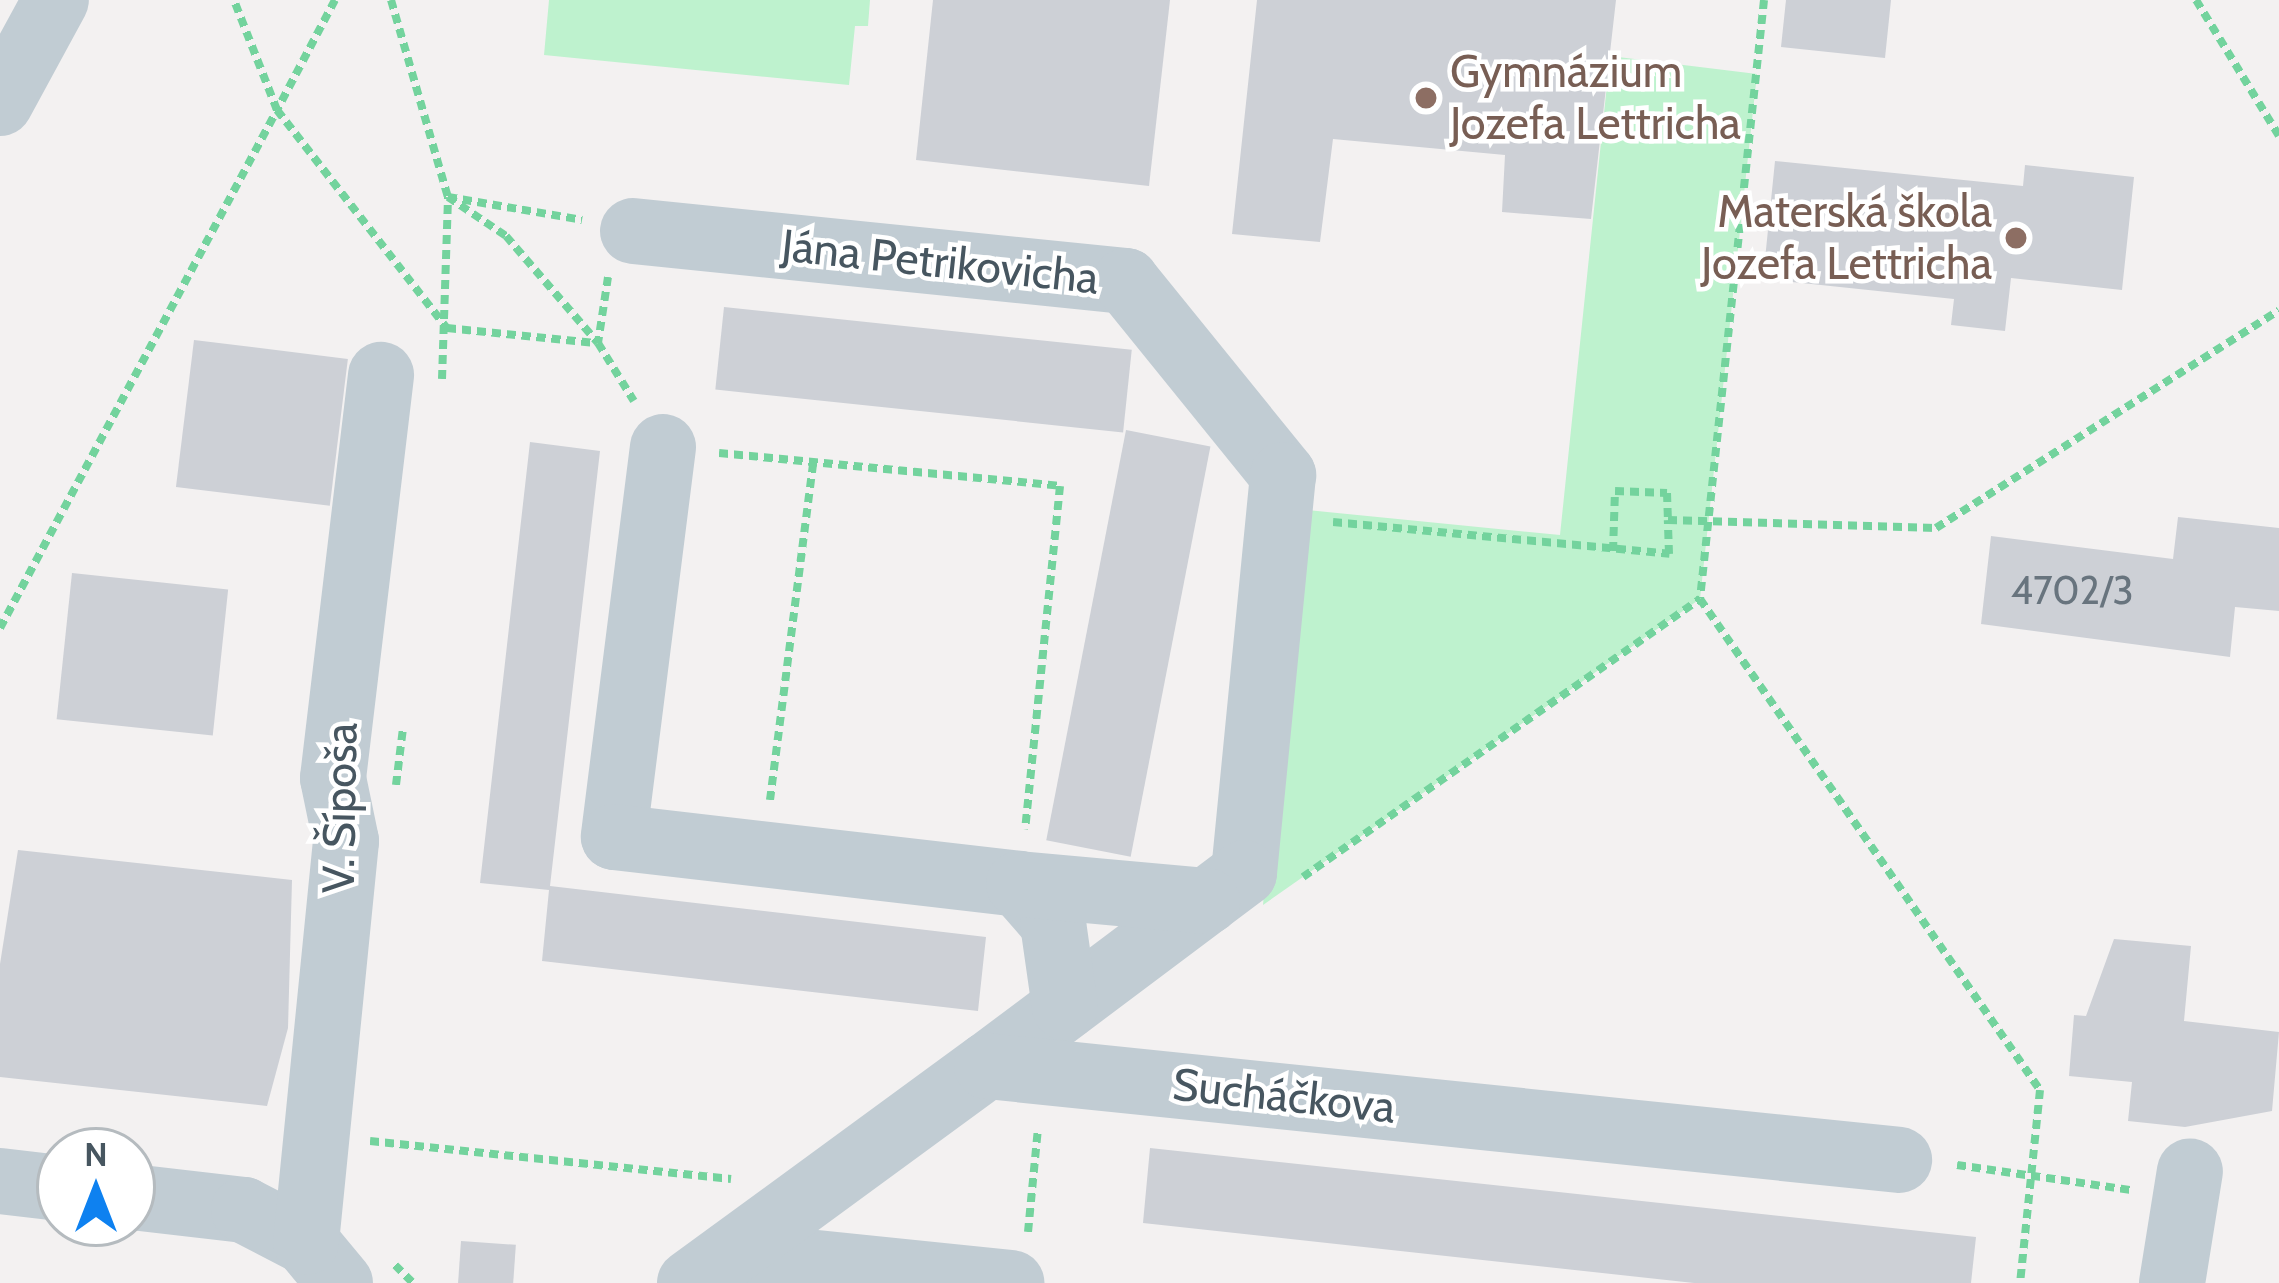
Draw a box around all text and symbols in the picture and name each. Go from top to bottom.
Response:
place label: Gymnázium Jozefa Lettricha [1450,45,1741,151]
marker: Gymnázium Jozefa Lettricha [1413,85,1439,111]
place label: Materská škola Jozefa Lettricha [1701,185,1992,291]
street label: Jána Petrikovicha [779,219,1101,305]
marker: Materská škola Jozefa Lettricha [2003,225,2029,251]
house number: 4702/3 [2010,567,2134,613]
street label: V. Šípoša [312,722,368,894]
street label: Sucháčkova [1170,1057,1398,1135]
north arrow [36,1127,156,1247]
text: N [84,1134,108,1174]

